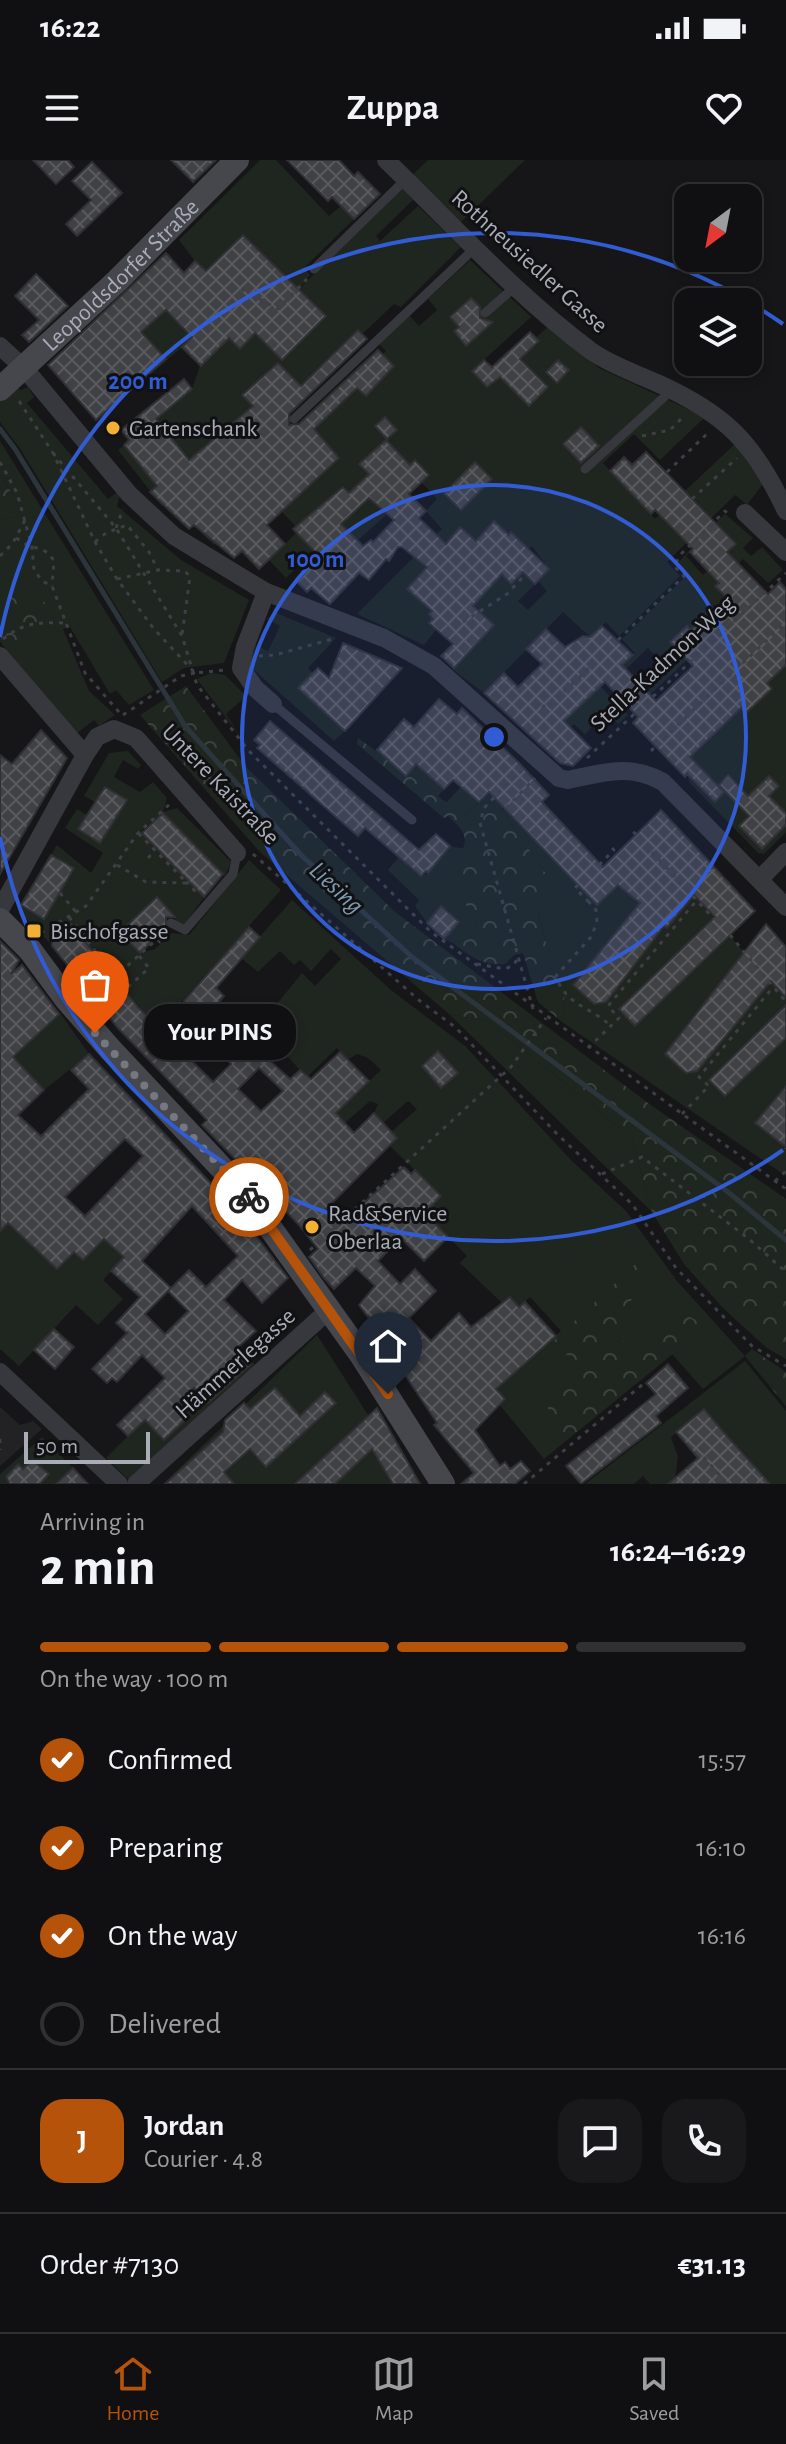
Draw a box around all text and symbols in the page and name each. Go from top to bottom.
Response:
text: 16:22 [40,13,100,43]
icon: menu [40,86,84,130]
icon: heart [702,86,746,130]
text: Zuppa [347,90,439,126]
north arrow [674,184,762,272]
map controls [674,184,762,376]
street label: Rothneusiedler Gasse [447,186,612,338]
street label: Leopoldsdorfer Straße [38,195,204,356]
button: layers [674,288,762,376]
text: 200 m [108,370,168,394]
place label: Gartenschank [129,417,257,441]
marker: Gartenschank [104,419,122,437]
text: 100 m [288,548,344,572]
street label: Stella-Kadmon-Weg [586,591,740,736]
street label: Untere Kaistraße [157,720,284,850]
centre of rings [480,723,508,751]
water label: Liesing [304,857,368,919]
place label: Bischofgasse [50,920,169,944]
marker: Bischofgasse [25,922,43,940]
pin [61,951,129,1033]
icon: bag [73,963,117,1007]
callout: Your PINS [143,1005,295,1061]
text: Your PINS [167,1019,273,1045]
courier [209,1157,289,1237]
icon: bike [227,1175,271,1219]
place label: Rad&Service Oberlaa [328,1202,447,1254]
marker: Rad&Service Oberlaa [303,1218,321,1236]
street label: Hämmerlegasse [171,1304,300,1423]
pin [354,1312,422,1394]
icon: home [366,1324,410,1368]
scale bar [24,1428,150,1464]
text: 50 m [36,1435,78,1457]
text: Arriving in [40,1509,145,1535]
text: 16:24–16:29 [610,1537,746,1567]
text: 2 min [40,1542,155,1594]
text: On the way · 100 m [40,1666,228,1692]
icon: check [40,1738,84,1782]
text: Confirmed [108,1745,232,1775]
text: 15:57 [699,1747,746,1773]
icon: check [40,1826,84,1870]
text: Preparing [108,1833,223,1863]
text: 16:10 [696,1835,746,1861]
icon: check [40,1914,84,1958]
text: On the way [108,1921,237,1951]
text: 16:16 [698,1923,746,1949]
text: Delivered [108,2009,221,2039]
button: chat [558,2099,642,2183]
button: phone [662,2099,746,2183]
text: Jordan [144,2111,224,2141]
text: J [77,2126,87,2156]
text: Courier · 4.8 [144,2146,263,2172]
text: Order #7130 [40,2250,179,2280]
text: €31.13 [678,2250,746,2280]
tab: Home [106,2352,159,2426]
tab: Map [372,2352,416,2426]
tab: Saved [629,2352,680,2426]

